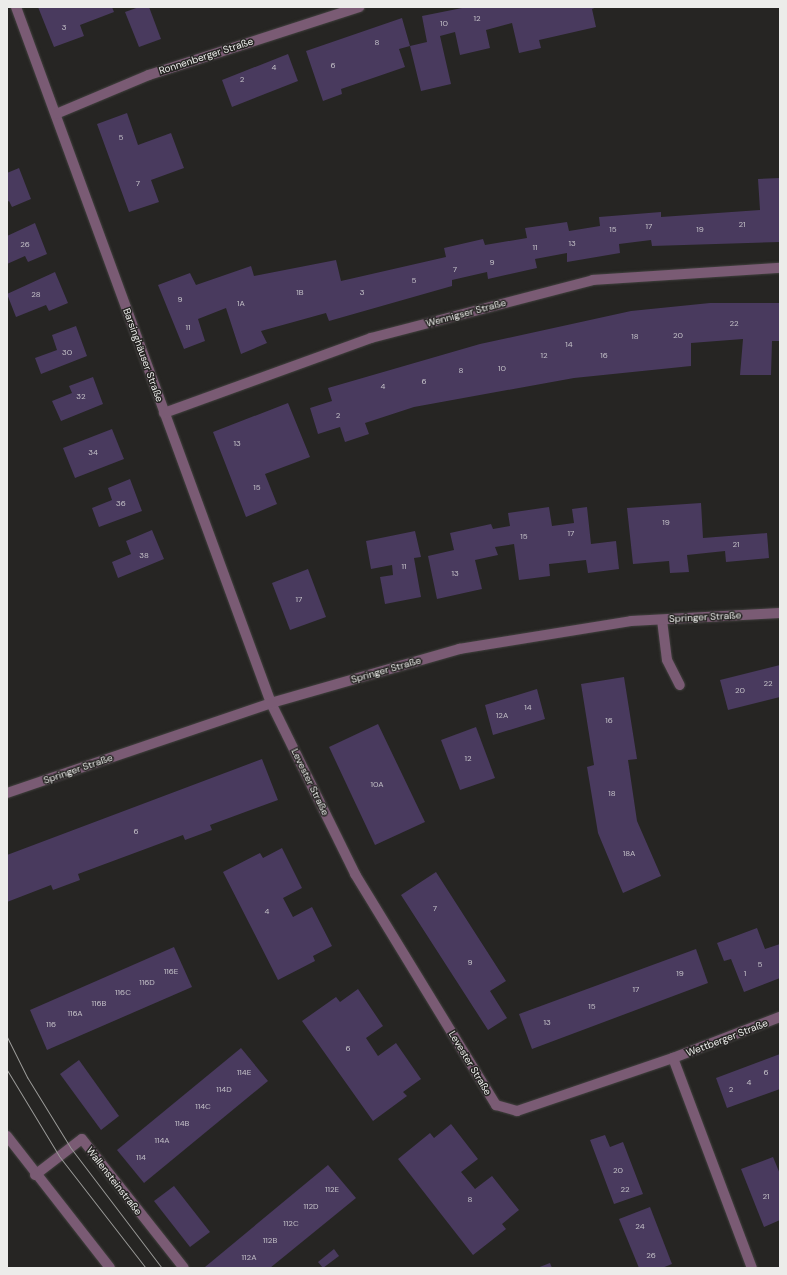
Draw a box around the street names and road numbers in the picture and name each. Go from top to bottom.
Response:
street label: Ronnenberger Straße [157,35,255,77]
street label: Wennigser Straße [425,297,507,329]
street label: Barsinghäuser Straße [120,306,166,404]
street label: Springer Straße [669,609,741,625]
street label: Springer Straße [350,654,422,686]
street label: Levester Straße [289,747,331,817]
street label: Springer Straße [42,752,114,786]
street label: Wettberger Straße [684,1017,770,1059]
street label: Levester Straße [446,1029,494,1097]
street label: Wallensteinstraße [84,1145,144,1217]

